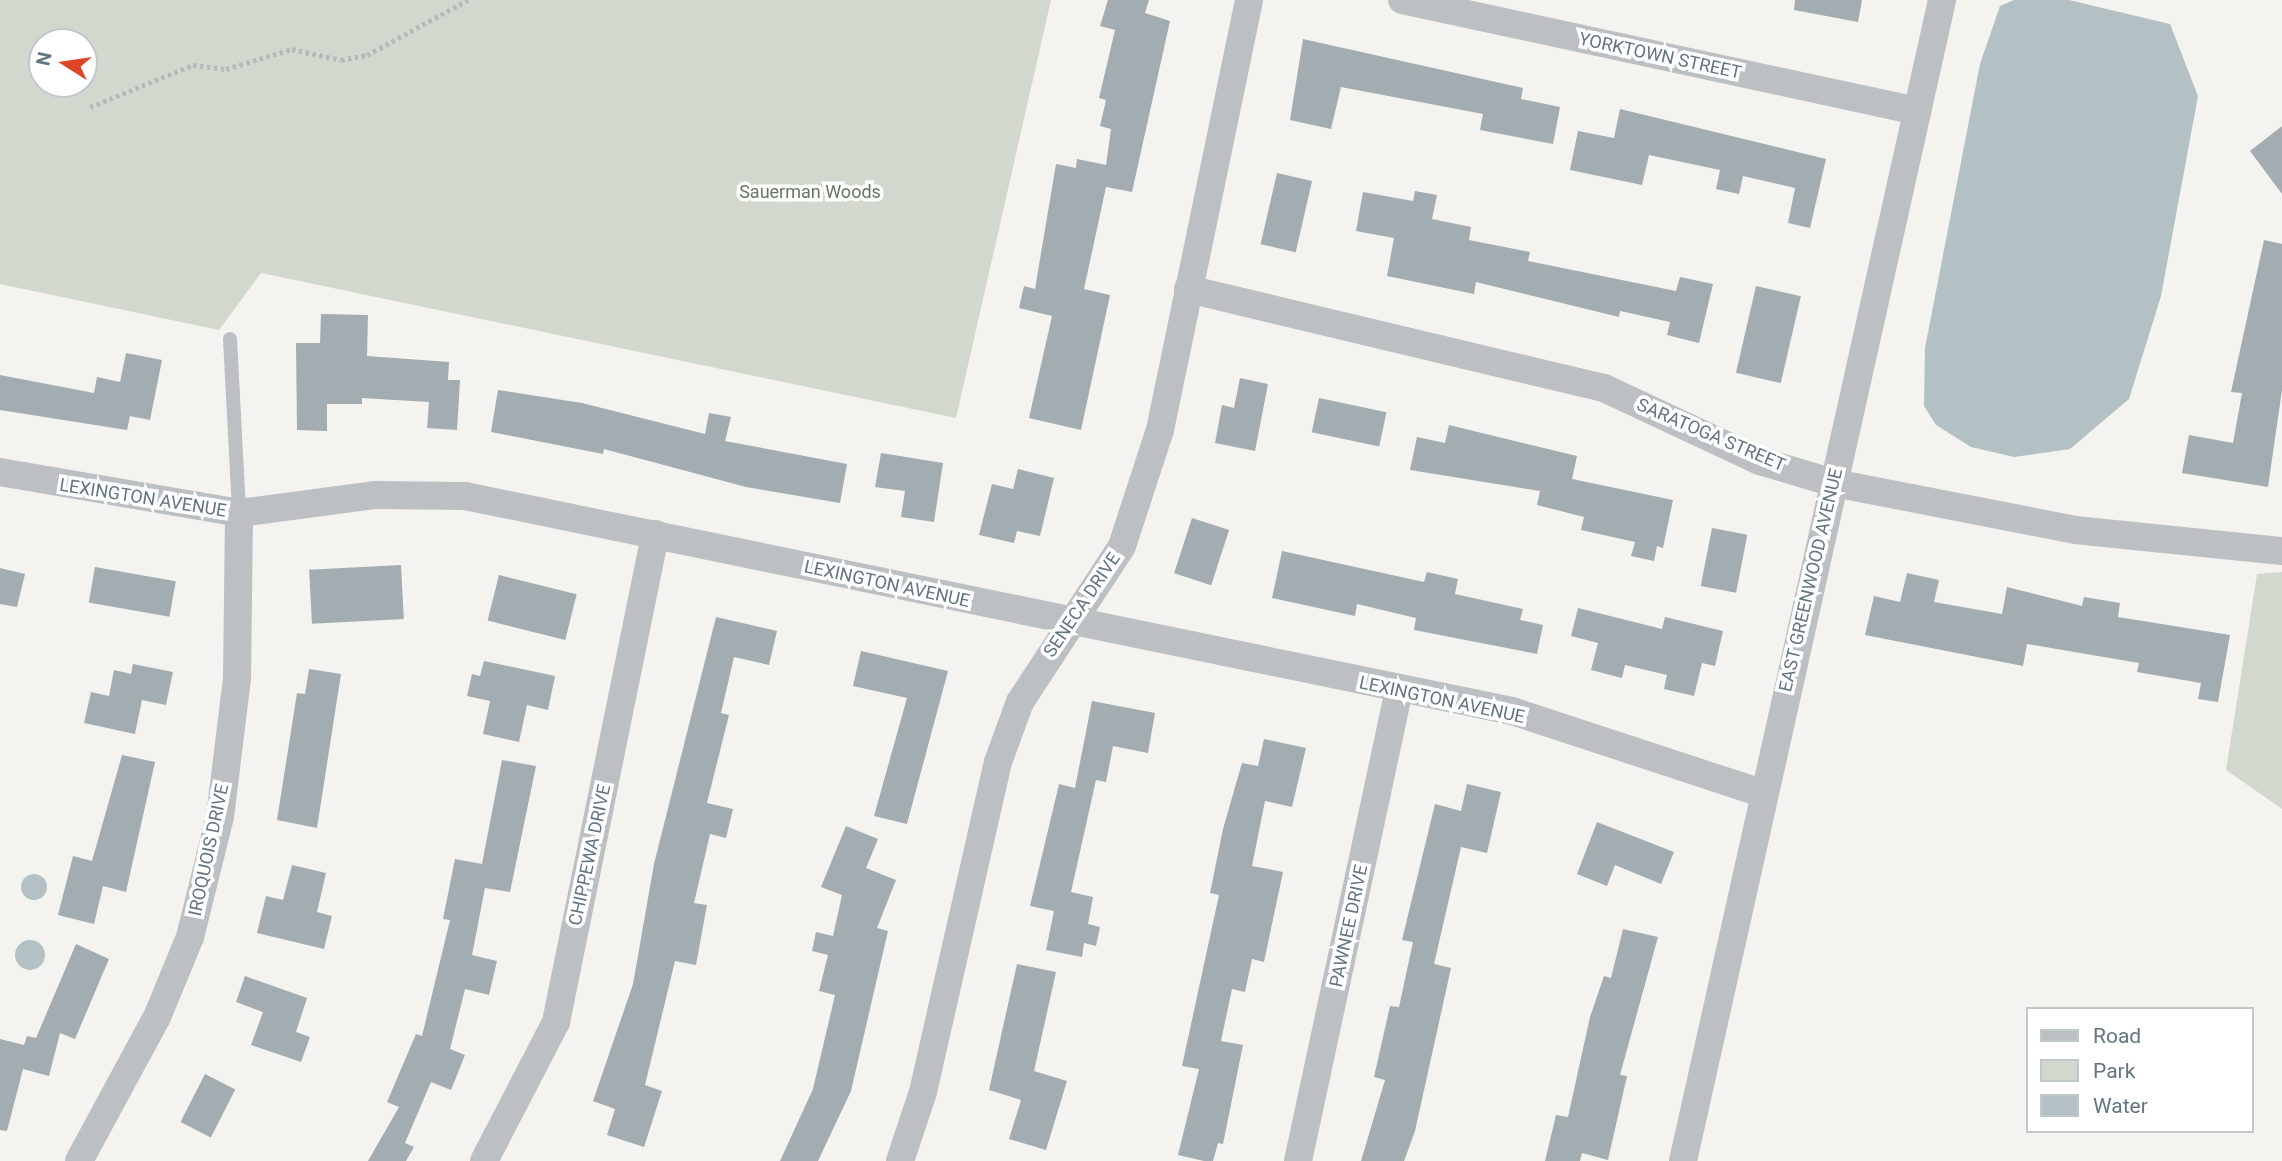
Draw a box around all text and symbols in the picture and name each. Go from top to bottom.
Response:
north arrow [28,28,98,98]
street label: YORKTOWN STREET [1577,28,1743,84]
text: N [31,50,57,68]
park label: Sauerman Woods [739,181,881,203]
street label: SARATOGA STREET [1633,394,1789,476]
street label: EAST GREENWOOD AVENUE [1775,466,1847,694]
street label: LEXINGTON AVENUE [58,474,228,522]
street label: SENECA DRIVE [1039,549,1125,661]
street label: LEXINGTON AVENUE [802,556,972,612]
street label: LEXINGTON AVENUE [1357,672,1527,728]
street label: IROQUOIS DRIVE [184,782,234,918]
street label: CHIPPEWA DRIVE [564,782,616,928]
street label: PAWNEE DRIVE [1325,863,1373,989]
legend [2026,1007,2254,1133]
text: Road [2093,1024,2141,1048]
text: Park [2093,1059,2135,1083]
text: Water [2093,1094,2148,1118]

